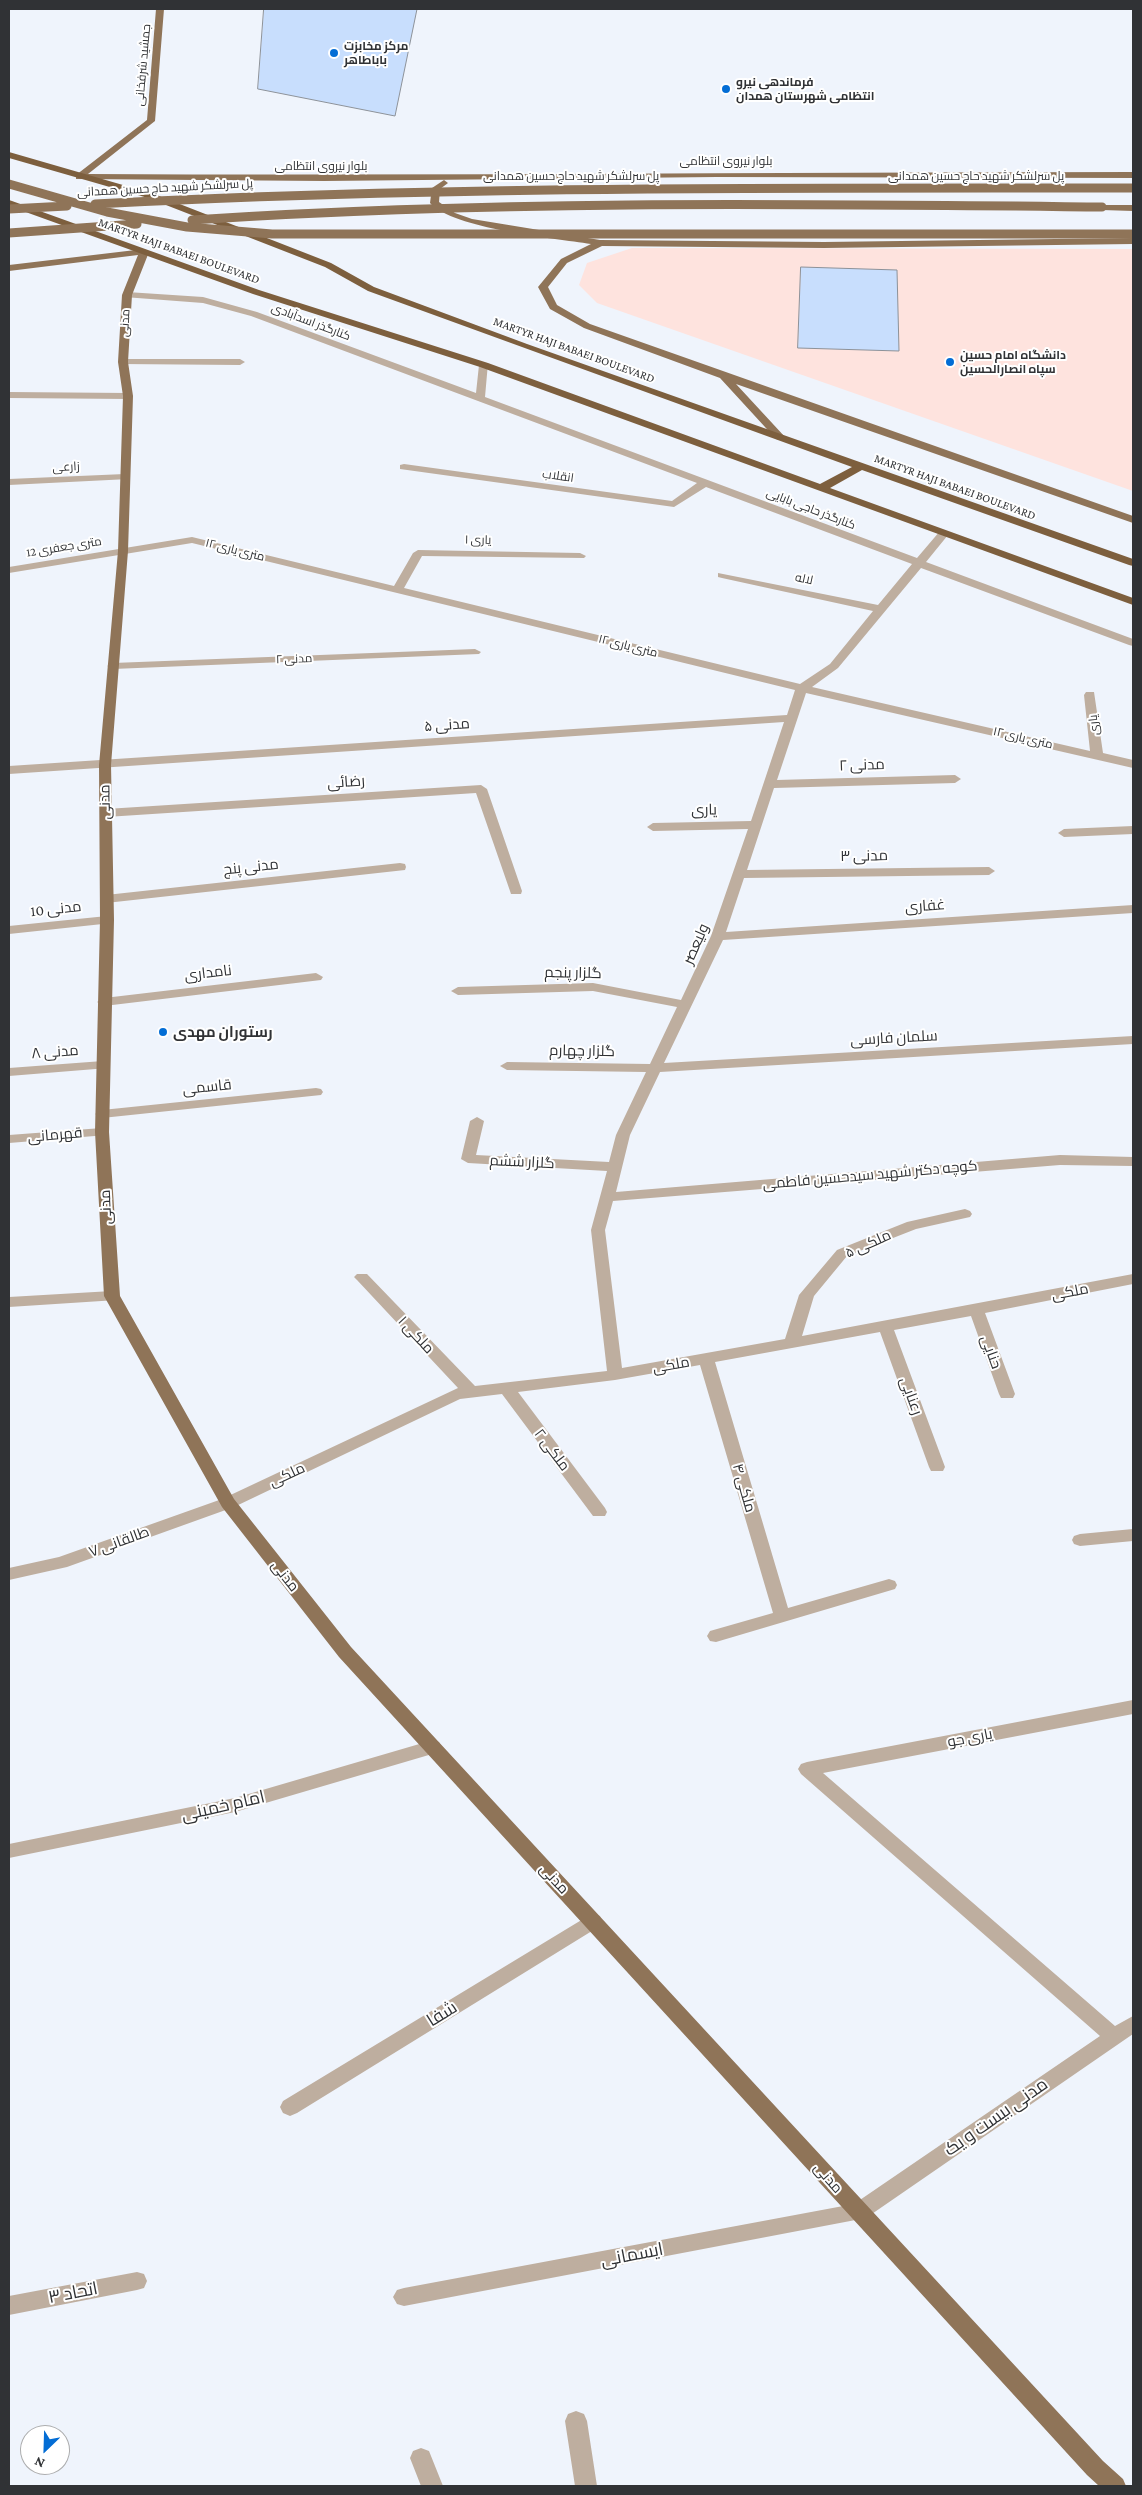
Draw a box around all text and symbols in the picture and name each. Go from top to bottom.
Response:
street label: جمشید شرفخانی [132,23,154,107]
place label: مرکز مخابزت باباطاهر [344,39,408,67]
marker: مرکز مخابزت باباطاهر [328,47,340,59]
place label: فرماندهی نیرو انتظامی شهرستان همدان [736,75,875,103]
marker: فرماندهی نیرو انتظامی شهرستان همدان [720,83,732,95]
street label: بلوار نیروی انتظامی [679,154,773,168]
street label: بلوار نیروی انتظامی [274,159,368,173]
street label: پل سرلشکر شهید حاج حسین همدانی [483,169,659,183]
street label: پل سرلشکر شهید حاج حسین همدانی [888,169,1064,183]
street label: پل سرلشکر شهید حاج حسین همدانی [77,176,253,200]
street label: MARTYR HAJI BABAEI BOULEVARD [96,215,262,287]
street label: کنارگذر اسدآبادی [269,300,353,344]
street label: مدنی [117,309,133,337]
street label: MARTYR HAJI BABAEI BOULEVARD [491,314,657,386]
place label: دانشگاه امام حسین سپاه انصارالحسین [960,348,1066,376]
marker: دانشگاه امام حسین سپاه انصارالحسین [944,356,956,368]
street label: MARTYR HAJI BABAEI BOULEVARD [872,451,1038,523]
street label: زارعی [52,459,80,475]
street label: انقلاب [541,467,575,485]
street label: کنارگذر حاجی بابایی [764,485,858,533]
street label: یاری ۱ [465,533,491,547]
street label: 12 متری جعفری [25,534,103,560]
street label: ۱۲ متری یاری [204,536,266,564]
street label: لاله [794,570,814,588]
street label: ۱۲ متری یاری [597,632,659,660]
street label: مدنی ۲ [276,651,312,667]
street label: مدنی ۵ [423,714,471,736]
street label: یاری [1086,714,1102,736]
street label: ۱۲ متری یاری [992,724,1054,752]
street label: مدنی ۲ [839,755,885,775]
street label: رضائی [326,772,366,792]
street label: مدنی [96,784,114,820]
street label: یاری [691,801,717,819]
street label: مدنی ۳ [840,847,888,865]
street label: مدنی پنج [222,855,280,879]
street label: غفاری [904,896,946,916]
street label: مدنی 10 [30,897,82,921]
street label: ولیعصر [679,921,713,967]
street label: نامداری [183,961,233,985]
street label: گلزار پنجم [544,964,602,982]
place label: رستوران مهدی [173,1023,273,1041]
marker: رستوران مهدی [157,1026,169,1038]
street label: سلمان فارسی [850,1027,938,1049]
street label: مدنی ۸ [31,1041,79,1063]
street label: گلزار چهارم [549,1041,615,1061]
street label: قاسمی [182,1075,232,1099]
street label: قهرمانی [27,1124,83,1146]
street label: گلزار ششم [489,1151,555,1173]
street label: کوچه دکتر شهید سیدحسین فاطمی [762,1157,978,1193]
street label: مدنی [96,1189,116,1225]
street label: ملکی ۵ [842,1226,894,1262]
street label: ملکی [1050,1280,1090,1304]
street label: ملکی ۱ [394,1312,438,1358]
street label: حنایی [977,1333,1005,1371]
street label: ملکی [651,1353,691,1377]
street label: رعنایی [896,1375,926,1417]
street label: ملکی ۲ [530,1425,574,1475]
street label: ملکی [266,1459,308,1491]
street label: ملکی ۴ [728,1461,760,1515]
street label: طالقانی ۷ [86,1523,152,1561]
street label: مدنی [267,1557,303,1595]
street label: یاری جو [946,1725,994,1751]
street label: امام خمینی [179,1786,267,1826]
street label: مدنی [536,1860,572,1898]
street label: شفا [423,1996,461,2032]
street label: مدنی بیست و یک [940,2073,1052,2161]
street label: مدنی [810,2159,846,2197]
street label: ایسمانی [599,2238,665,2272]
street label: اتحاد ۳ [46,2278,100,2308]
north arrow [20,2425,70,2475]
text: N [32,2454,47,2472]

